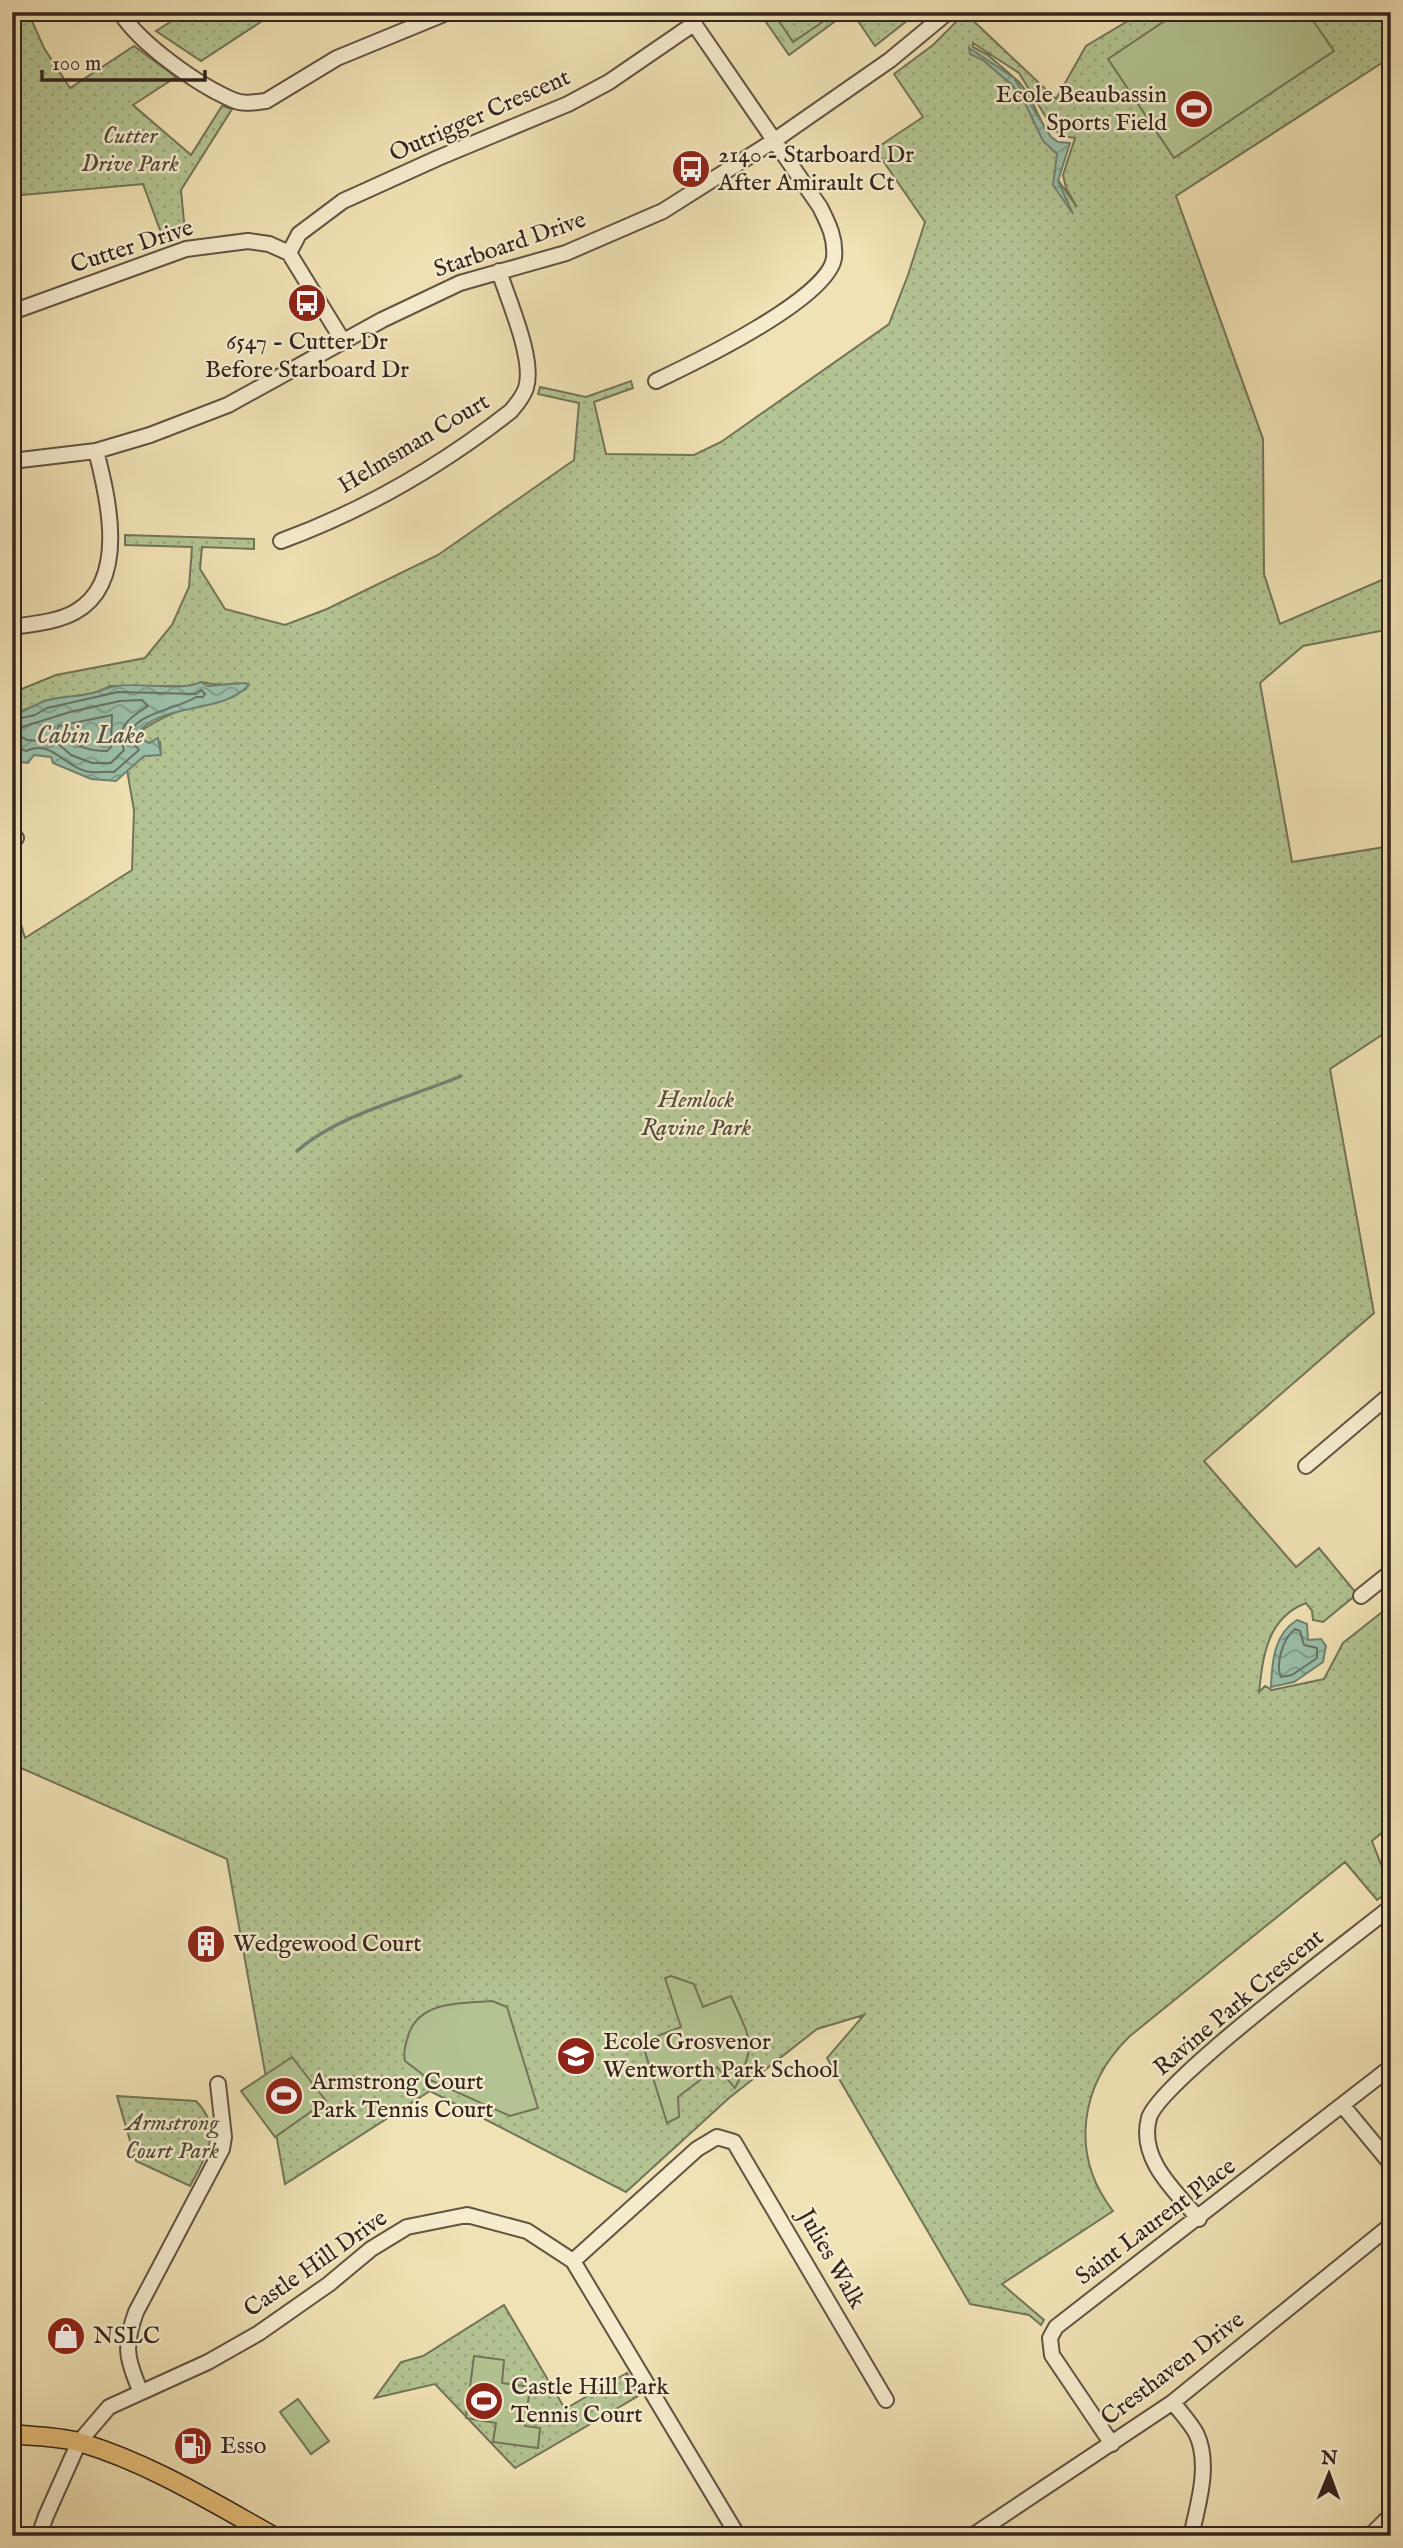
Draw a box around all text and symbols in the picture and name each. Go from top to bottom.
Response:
scale bar [42,38,205,82]
text: 100 m [52,51,101,78]
street label: Outrigger Crescent [385,62,575,170]
place label: Ecole Beaubassin Sports Field [996,80,1167,139]
sports icon: Ecole Beaubassin Sports Field [1173,88,1215,130]
park label: Cutter Drive Park [81,121,179,180]
place label: 2140 - Starboard Dr After Amirault Ct [717,140,914,199]
bus stop icon: 2140 - Starboard Dr After Amirault Ct [670,148,712,190]
street label: Starboard Drive [430,205,590,285]
street label: Cutter Drive [67,213,197,281]
bus stop icon: 6547 - Cutter Dr Before Starboard Dr [286,282,328,324]
place label: 6547 - Cutter Dr Before Starboard Dr [205,327,409,386]
street label: Helmsman Court [333,387,495,501]
water label: Cabin Lake [36,719,144,752]
park label: Hemlock Ravine Park [641,1085,751,1144]
building icon: Wedgewood Court [185,1923,227,1965]
street label: Ravine Park Crescent [1148,1923,1330,2083]
place label: Wedgewood Court [233,1929,422,1960]
place label: Ecole Grosvenor Wentworth Park School [603,2027,839,2086]
school or university icon: Ecole Grosvenor Wentworth Park School [555,2035,597,2077]
place label: Armstrong Court Park Tennis Court [310,2067,493,2126]
sports icon: Armstrong Court Park Tennis Court [263,2075,305,2117]
park label: Armstrong Court Park [123,2108,219,2167]
street label: Saint Laurent Place [1069,2151,1243,2293]
street label: Julies Walk [788,2201,872,2315]
street label: Castle Hill Drive [238,2203,394,2325]
street label: Cresthaven Drive [1095,2305,1251,2433]
shop icon: NSLC [45,2315,87,2357]
place label: NSLC [93,2321,160,2352]
place label: Castle Hill Park Tennis Court [511,2372,669,2431]
sports icon: Castle Hill Park Tennis Court [463,2380,505,2422]
fuel station icon: Esso [172,2425,214,2467]
place label: Esso [220,2431,267,2462]
north arrow [1294,2440,1364,2510]
text: N [1320,2447,1338,2471]

